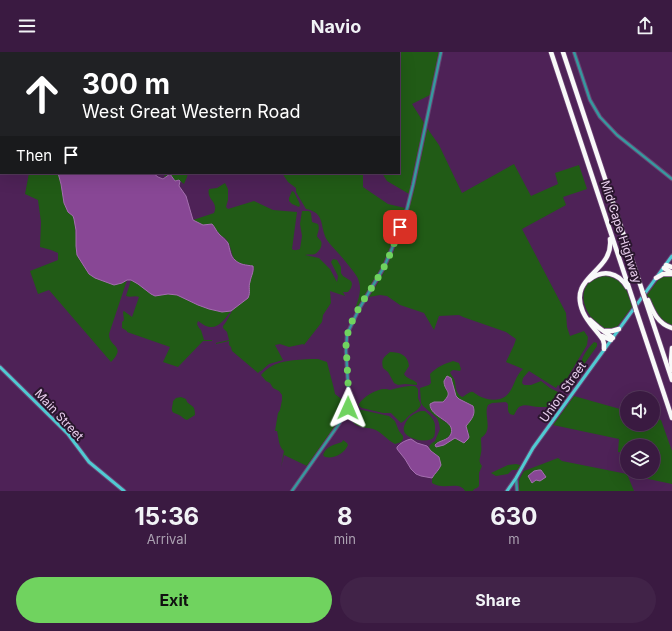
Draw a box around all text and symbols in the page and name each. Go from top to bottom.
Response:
icon: menu [16,15,38,37]
icon: share [634,15,656,37]
text: Navio [311,16,361,37]
text: 300 m [82,67,170,101]
icon: ahead [16,68,68,120]
text: West Great Western Road [82,101,301,122]
icon: arrive [60,144,82,166]
text: Then [16,146,52,165]
street label: Mid Cape Highway [598,179,645,285]
pin [383,210,417,244]
icon: arrive [389,216,411,238]
street label: Union Street [536,358,589,425]
street label: Main Street [32,386,87,444]
position arrow [327,387,369,429]
map controls [620,391,660,479]
button: sound [620,391,660,431]
button: layers [620,439,660,479]
text: 15:36 [134,502,199,531]
text: 8 [337,502,353,531]
text: 630 [490,502,538,531]
text: Arrival [147,531,187,547]
text: min [334,531,356,547]
text: m [508,531,520,547]
button: Exit [16,577,332,623]
button: Share [340,577,656,623]

